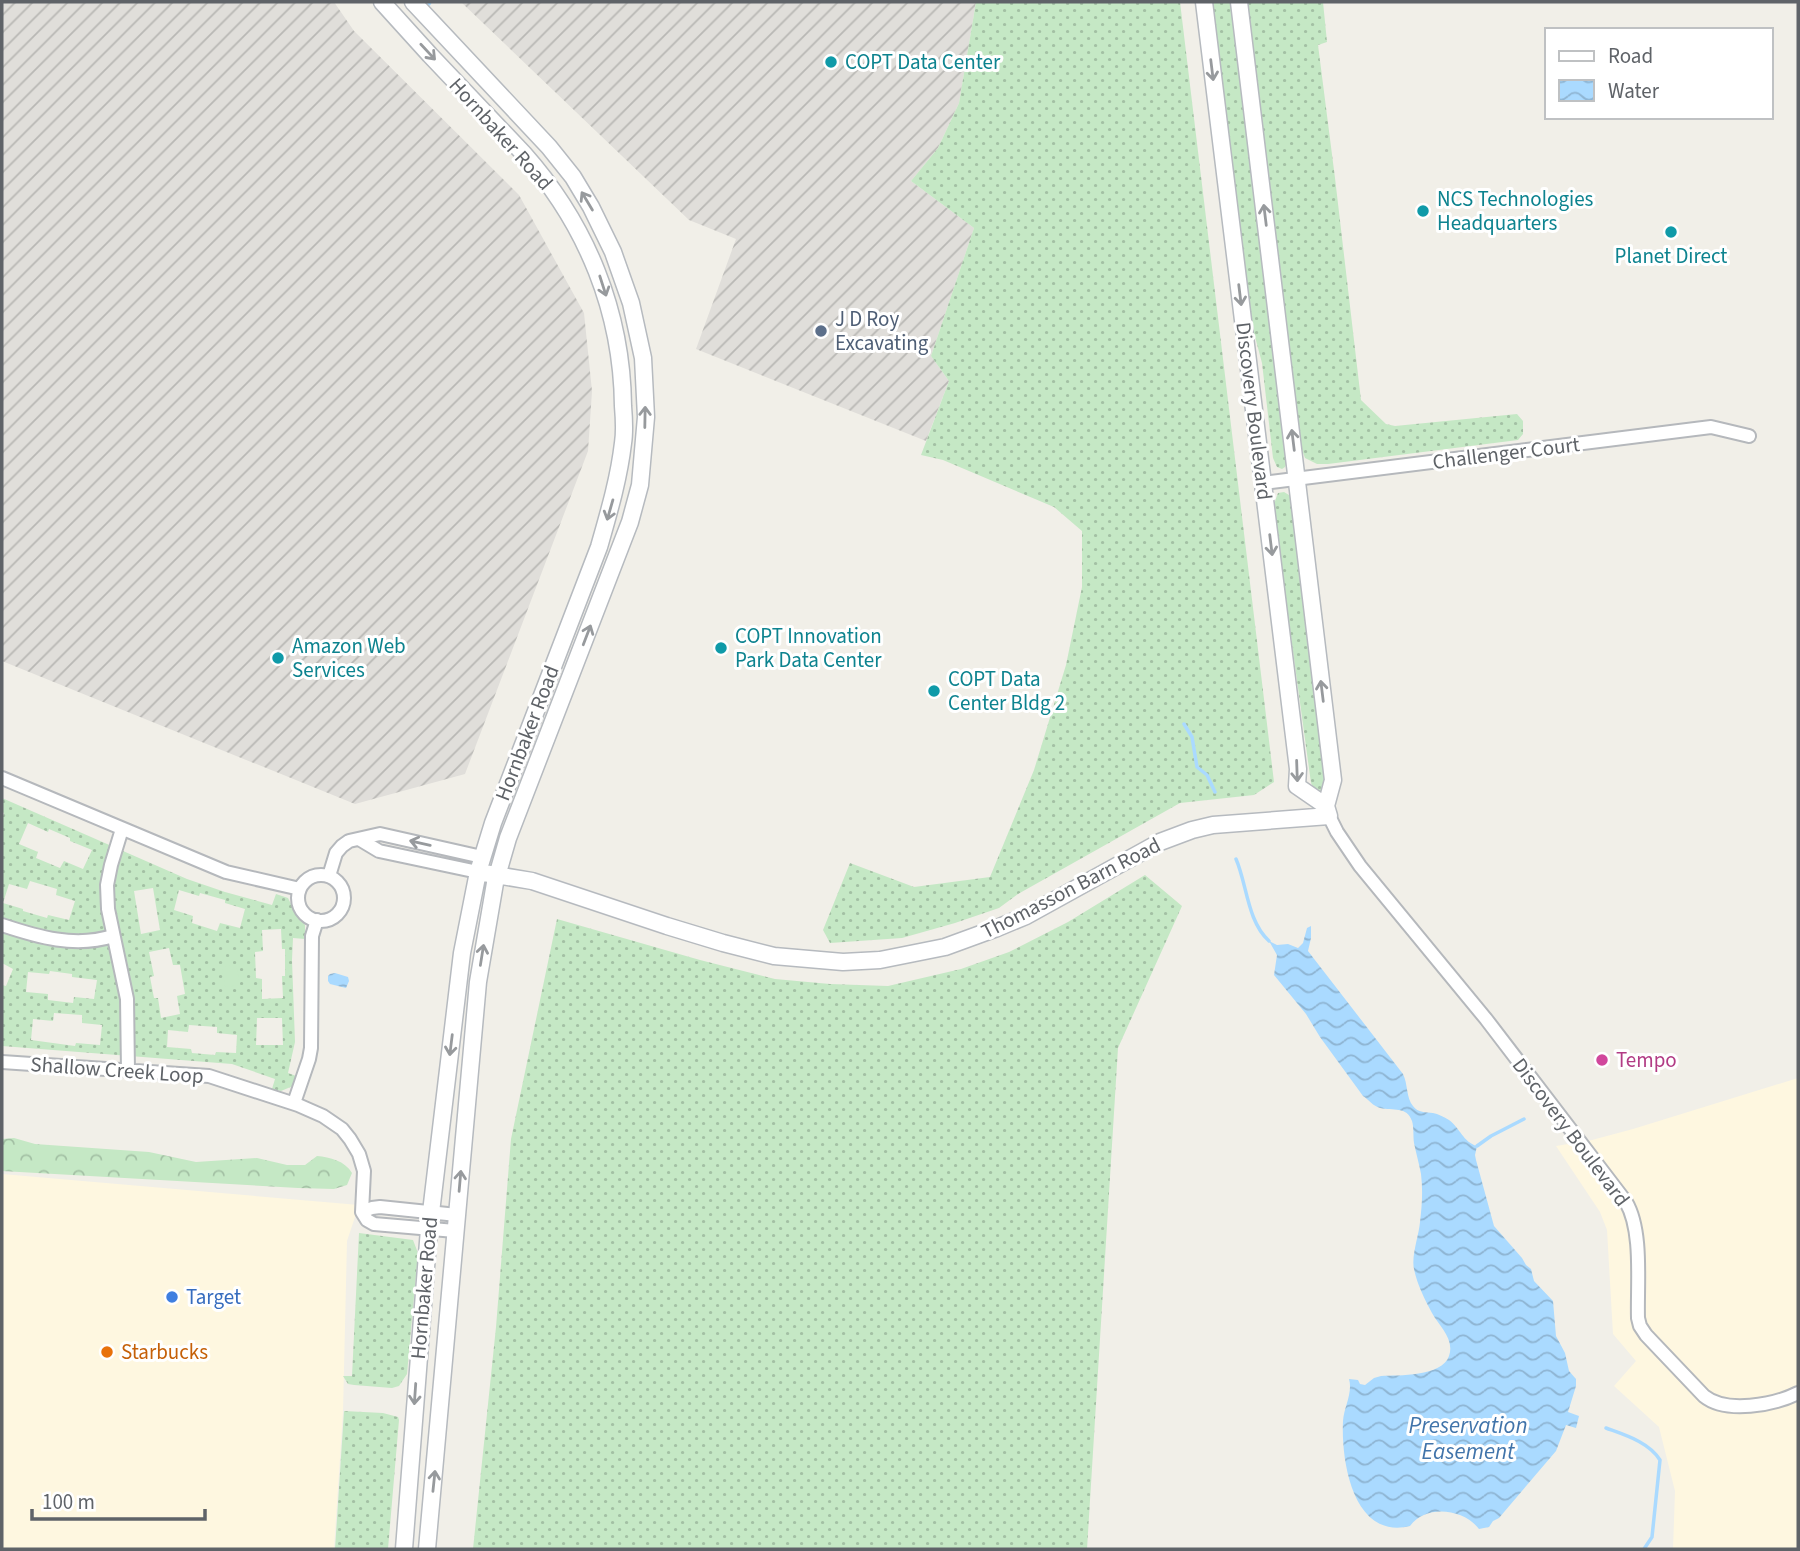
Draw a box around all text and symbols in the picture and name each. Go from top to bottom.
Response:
legend [1545,28,1772,119]
text: Road [1608,41,1653,71]
one-way arrow [420,43,436,61]
place label: COPT Data Center [845,47,1001,77]
marker: COPT Data Center [823,54,839,70]
one-way arrow [1206,58,1219,80]
street label: Hornbaker Road [442,71,560,197]
text: Water [1608,76,1660,106]
place label: NCS Technologies Headquarters [1437,184,1594,238]
one-way arrow [580,191,594,211]
marker: NCS Technologies Headquarters [1415,203,1431,219]
one-way arrow [1258,204,1271,226]
marker: Planet Direct [1663,224,1679,240]
place label: Planet Direct [1615,241,1727,271]
one-way arrow [598,275,610,297]
one-way arrow [1233,283,1246,306]
place label: J D Roy Excavating [835,304,929,358]
street label: Discovery Boulevard [1228,320,1280,502]
marker: J D Roy Excavating [813,323,829,339]
one-way arrow [639,406,652,429]
one-way arrow [1287,429,1300,452]
street label: Challenger Court [1431,429,1581,477]
one-way arrow [603,498,616,521]
one-way arrow [1264,534,1277,556]
place label: COPT Innovation Park Data Center [735,621,882,675]
one-way arrow [581,625,594,647]
place label: Amazon Web Services [292,631,406,685]
marker: COPT Innovation Park Data Center [713,640,729,656]
marker: Amazon Web Services [270,650,286,666]
street label: Hornbaker Road [487,661,567,805]
place label: COPT Data Center Bldg 2 [948,664,1065,718]
one-way arrow [1316,680,1329,702]
marker: COPT Data Center Bldg 2 [926,683,942,699]
one-way arrow [1290,760,1303,783]
street label: Thomasson Barn Road [976,830,1166,946]
one-way arrow [410,836,432,849]
one-way arrow [476,944,490,967]
one-way arrow [444,1034,457,1056]
place label: Tempo [1616,1045,1677,1075]
street label: Shallow Creek Loop [29,1049,205,1091]
street label: Discovery Boulevard [1505,1051,1637,1213]
marker: Tempo [1594,1052,1610,1068]
one-way arrow [454,1171,467,1193]
street label: Hornbaker Road [403,1216,445,1360]
place label: Target [186,1282,241,1312]
marker: Target [164,1289,180,1305]
place label: Starbucks [121,1337,208,1367]
marker: Starbucks [99,1344,115,1360]
one-way arrow [408,1382,421,1405]
water label: Preservation Easement [1409,1409,1527,1468]
one-way arrow [428,1471,441,1493]
scale bar [32,1478,205,1522]
text: 100 m [42,1487,95,1517]

